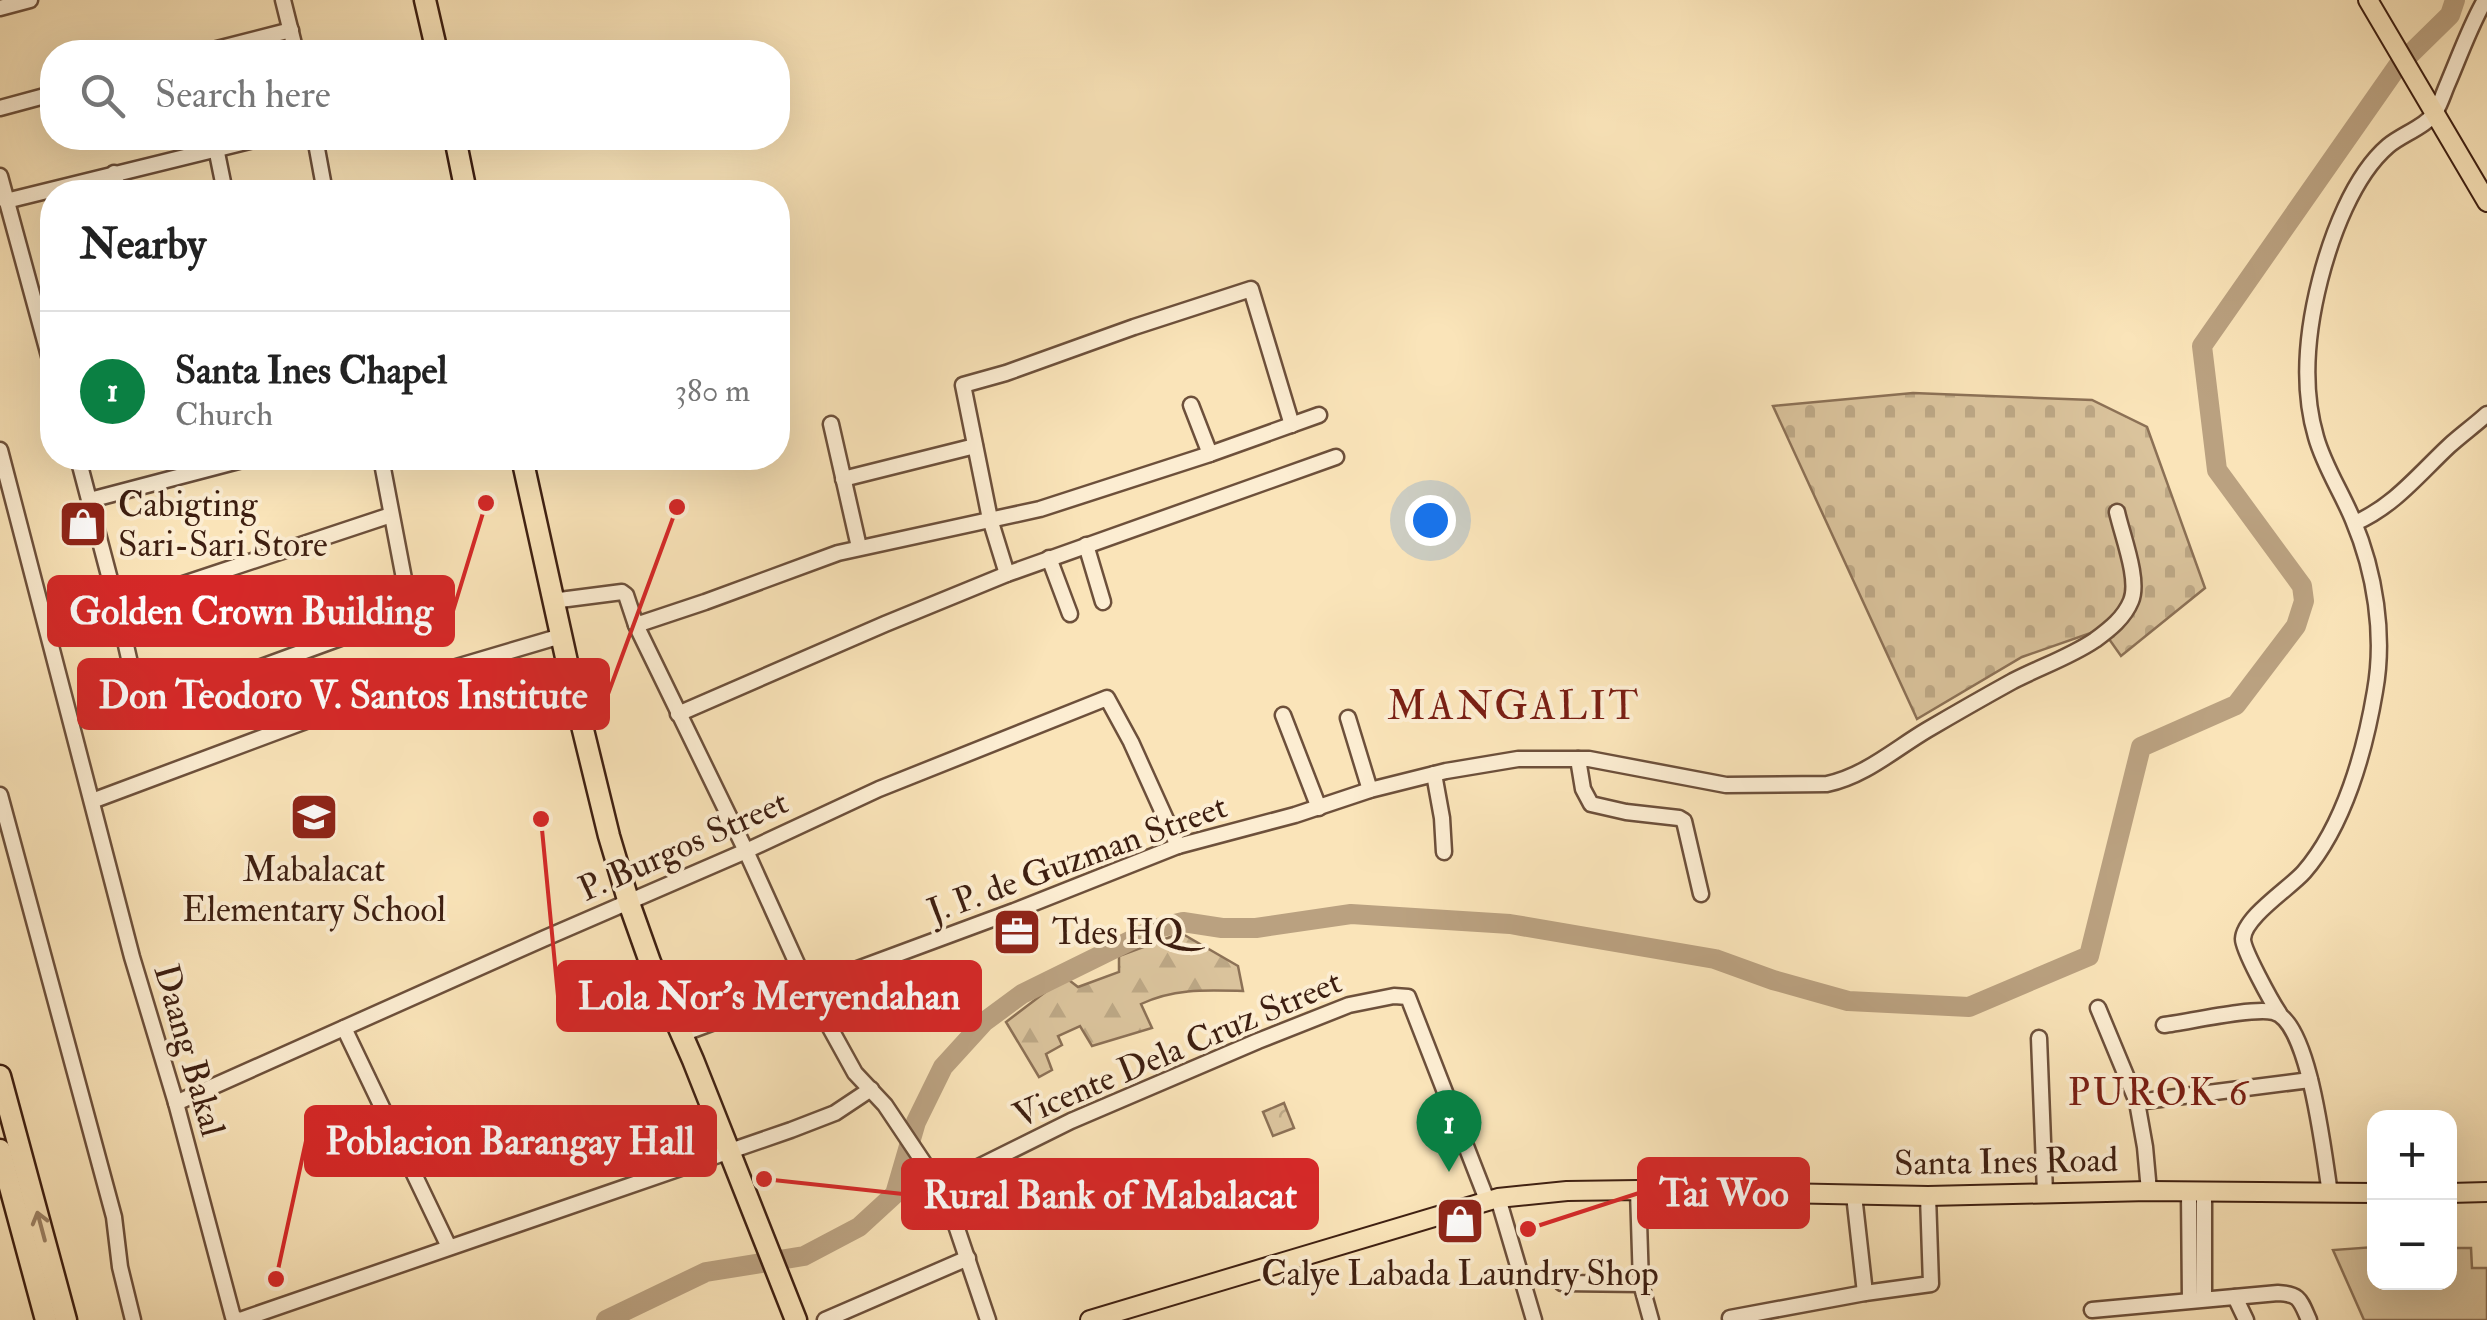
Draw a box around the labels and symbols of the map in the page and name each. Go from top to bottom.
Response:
place label: Cabigting Sari-Sari Store [118,483,328,567]
your location [1405,495,1456,546]
shop icon: Cabigting Sari-Sari Store [57,498,109,550]
callout: Golden Crown Building [49,577,453,645]
text: Golden Crown Building [69,588,434,636]
callout: Don Teodoro V. Santos Institute [79,660,608,728]
text: Don Teodoro V. Santos Institute [98,672,588,720]
district label: MANGALIT [1387,681,1641,732]
street label: P. Burgos Street [572,780,795,912]
street label: J. P. de Guzman Street [921,784,1233,934]
school or university icon: Mabalacat Elementary School [288,791,340,843]
place label: Mabalacat Elementary School [182,848,446,932]
office icon: Tdes HQ [991,906,1043,958]
place label: Tdes HQ [1052,911,1206,955]
street label: Daang Bakal [143,959,235,1141]
street label: Vicente Dela Cruz Street [1006,960,1348,1138]
callout: Lola Nor's Meryendahan [558,962,980,1030]
text: Lola Nor's Meryendahan [578,973,961,1021]
district label: PUROK 6 [2068,1069,2250,1117]
pin: 1 [1416,1090,1482,1172]
callout: Poblacion Barangay Hall [306,1107,715,1175]
text: Poblacion Barangay Hall [325,1118,695,1166]
street label: Santa Ines Road [1894,1138,2118,1186]
callout: Tai Woo [1639,1159,1808,1227]
callout: Rural Bank of Mabalacat [903,1160,1317,1228]
text: Tai Woo [1658,1170,1789,1218]
text: Rural Bank of Mabalacat [923,1172,1298,1220]
shop icon: Calye Labada Laundry Shop [1434,1195,1486,1247]
one-way arrow [30,1211,49,1242]
place label: Calye Labada Laundry Shop [1261,1252,1659,1296]

